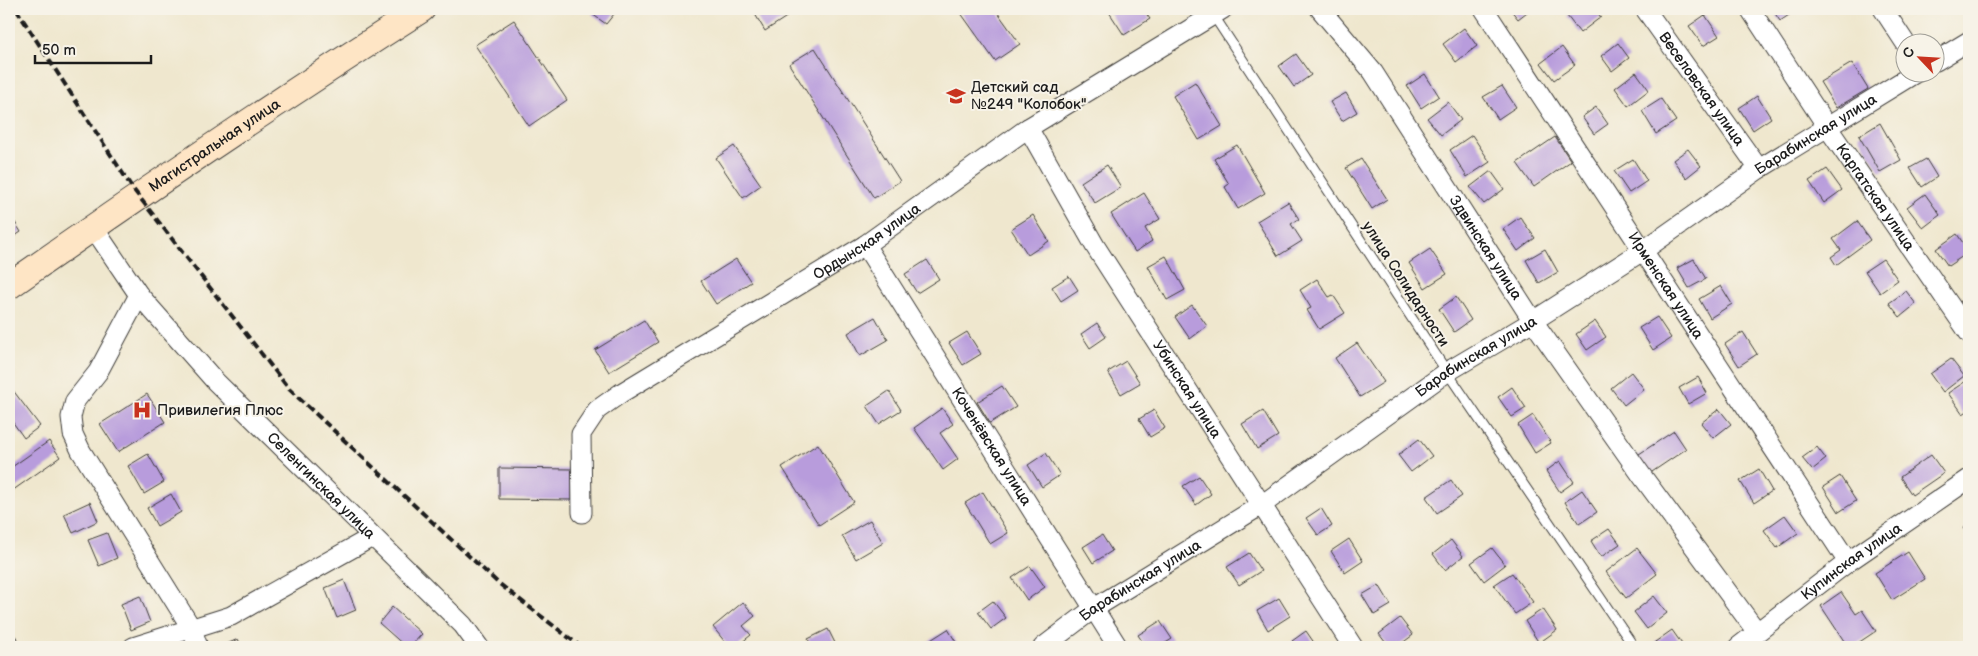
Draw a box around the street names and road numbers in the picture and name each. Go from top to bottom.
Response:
street label: Веселовская улица [1654,28,1749,150]
street label: Барабинская улица [1751,90,1881,179]
street label: Магистральная улица [145,95,284,197]
street label: Каргатская улица [1831,140,1919,255]
street label: Здвинская улица [1445,192,1526,304]
street label: Ордынская улица [810,199,925,284]
street label: улица Солидарности [1358,218,1453,351]
street label: Ирменская улица [1623,229,1708,343]
street label: Барабинская улица [1412,312,1541,402]
street label: Убинская улица [1148,337,1225,442]
street label: Коченёвская улица [947,384,1036,509]
street label: Селенгинская улица [263,428,379,544]
street label: Купинская улица [1797,519,1906,605]
street label: Барабинская улица [1076,536,1205,626]

